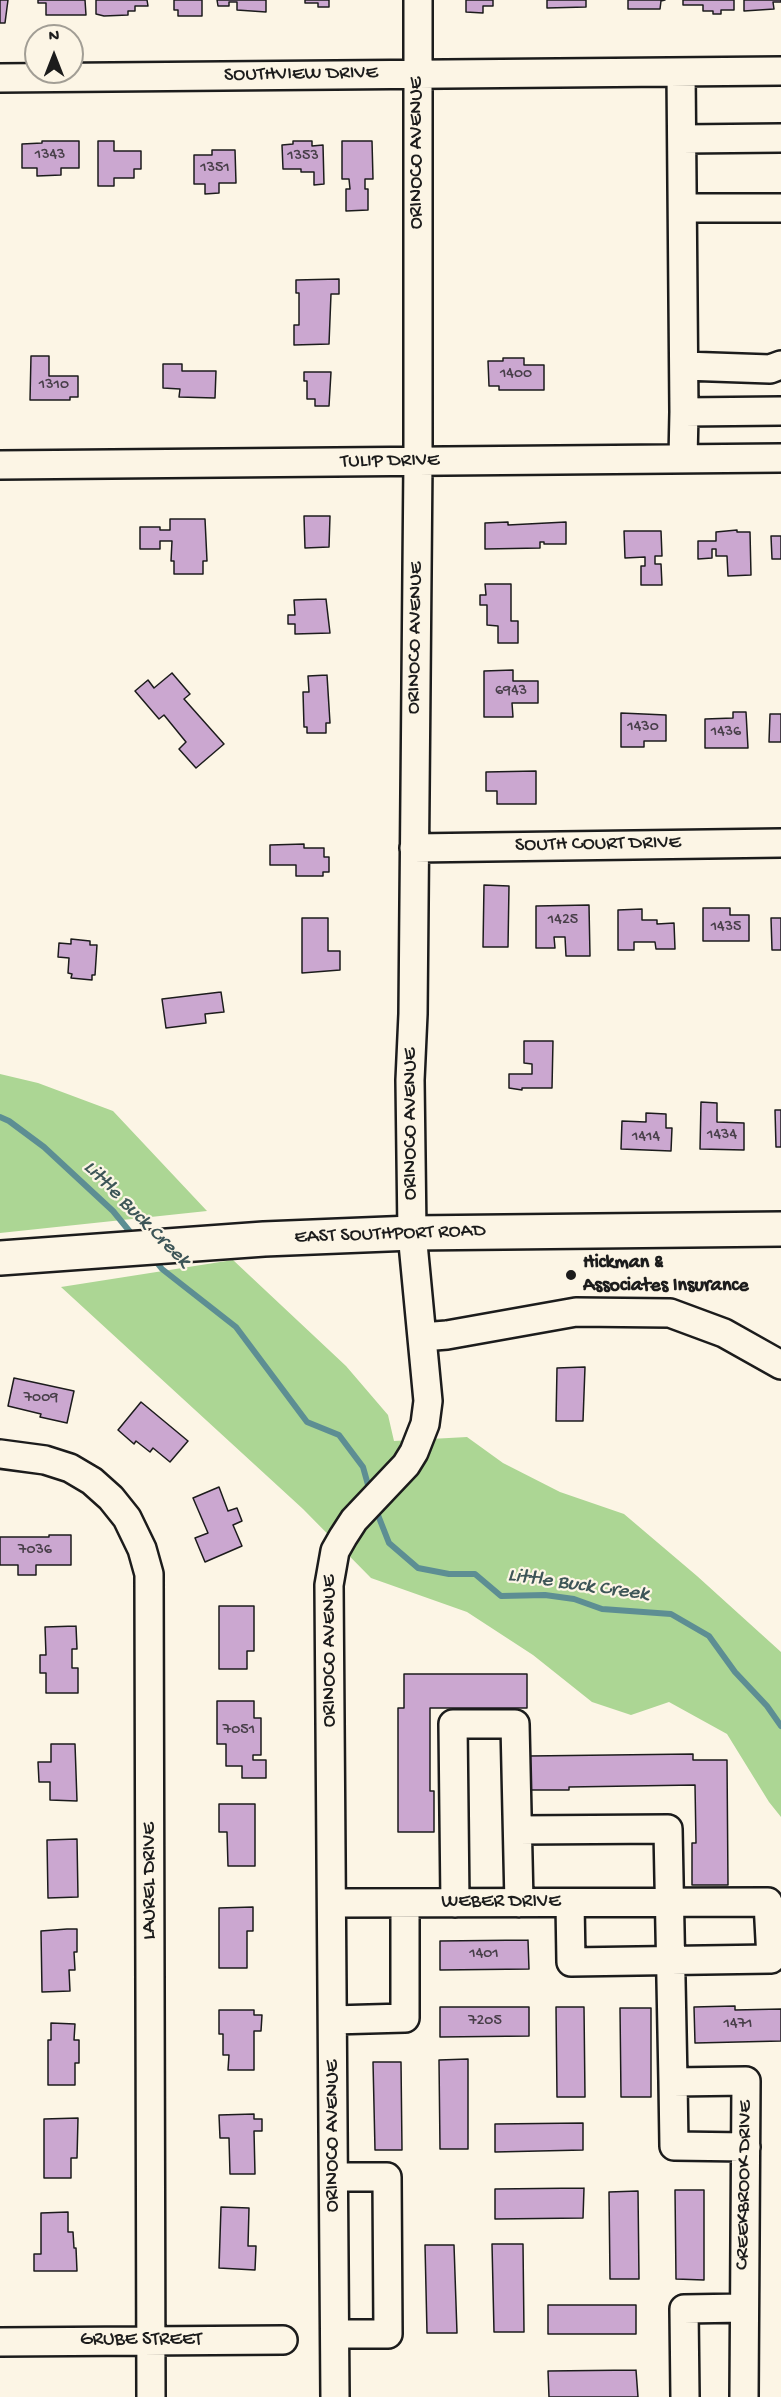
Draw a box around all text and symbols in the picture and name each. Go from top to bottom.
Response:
north arrow [24,24,84,84]
text: N [49,28,59,47]
street label: SOUTHVIEW DRIVE [224,62,378,88]
street label: ORINOCO AVENUE [406,77,430,229]
house number: 1343 [35,146,65,166]
house number: 1353 [287,147,319,167]
house number: 1351 [200,159,230,179]
house number: 1400 [500,365,532,385]
house number: 1310 [39,376,69,396]
street label: TULIP DRIVE [340,449,440,475]
street label: ORINOCO AVENUE [403,562,429,714]
house number: 6943 [495,682,527,702]
house number: 1430 [627,718,659,738]
house number: 1436 [711,723,741,743]
street label: SOUTH COURT DRIVE [515,832,681,858]
house number: 1425 [548,911,578,931]
house number: 1435 [711,918,741,938]
street label: ORINOCO AVENUE [400,1048,424,1200]
house number: 1434 [707,1126,737,1146]
house number: 1414 [632,1128,660,1148]
water label: Little Buck Creek [77,1156,195,1274]
street label: EAST SOUTHPORT ROAD [294,1220,486,1250]
place label: Hickman & Associates Insurance [583,1252,749,1299]
marker: Hickman & Associates Insurance [564,1268,578,1282]
house number: 7009 [24,1389,58,1409]
house number: 7036 [18,1541,52,1561]
water label: Little Buck Creek [506,1564,650,1608]
street label: ORINOCO AVENUE [319,1575,343,1727]
house number: 7051 [223,1721,255,1741]
street label: LAUREL DRIVE [139,1822,163,1940]
street label: WEBER DRIVE [441,1891,561,1915]
house number: 1401 [469,1945,499,1965]
house number: 7205 [468,2012,502,2032]
house number: 1471 [724,2015,752,2035]
street label: ORINOCO AVENUE [322,2060,346,2212]
street label: CREEKBROOK DRIVE [732,2100,758,2270]
street label: GRUBE STREET [80,2329,202,2353]

